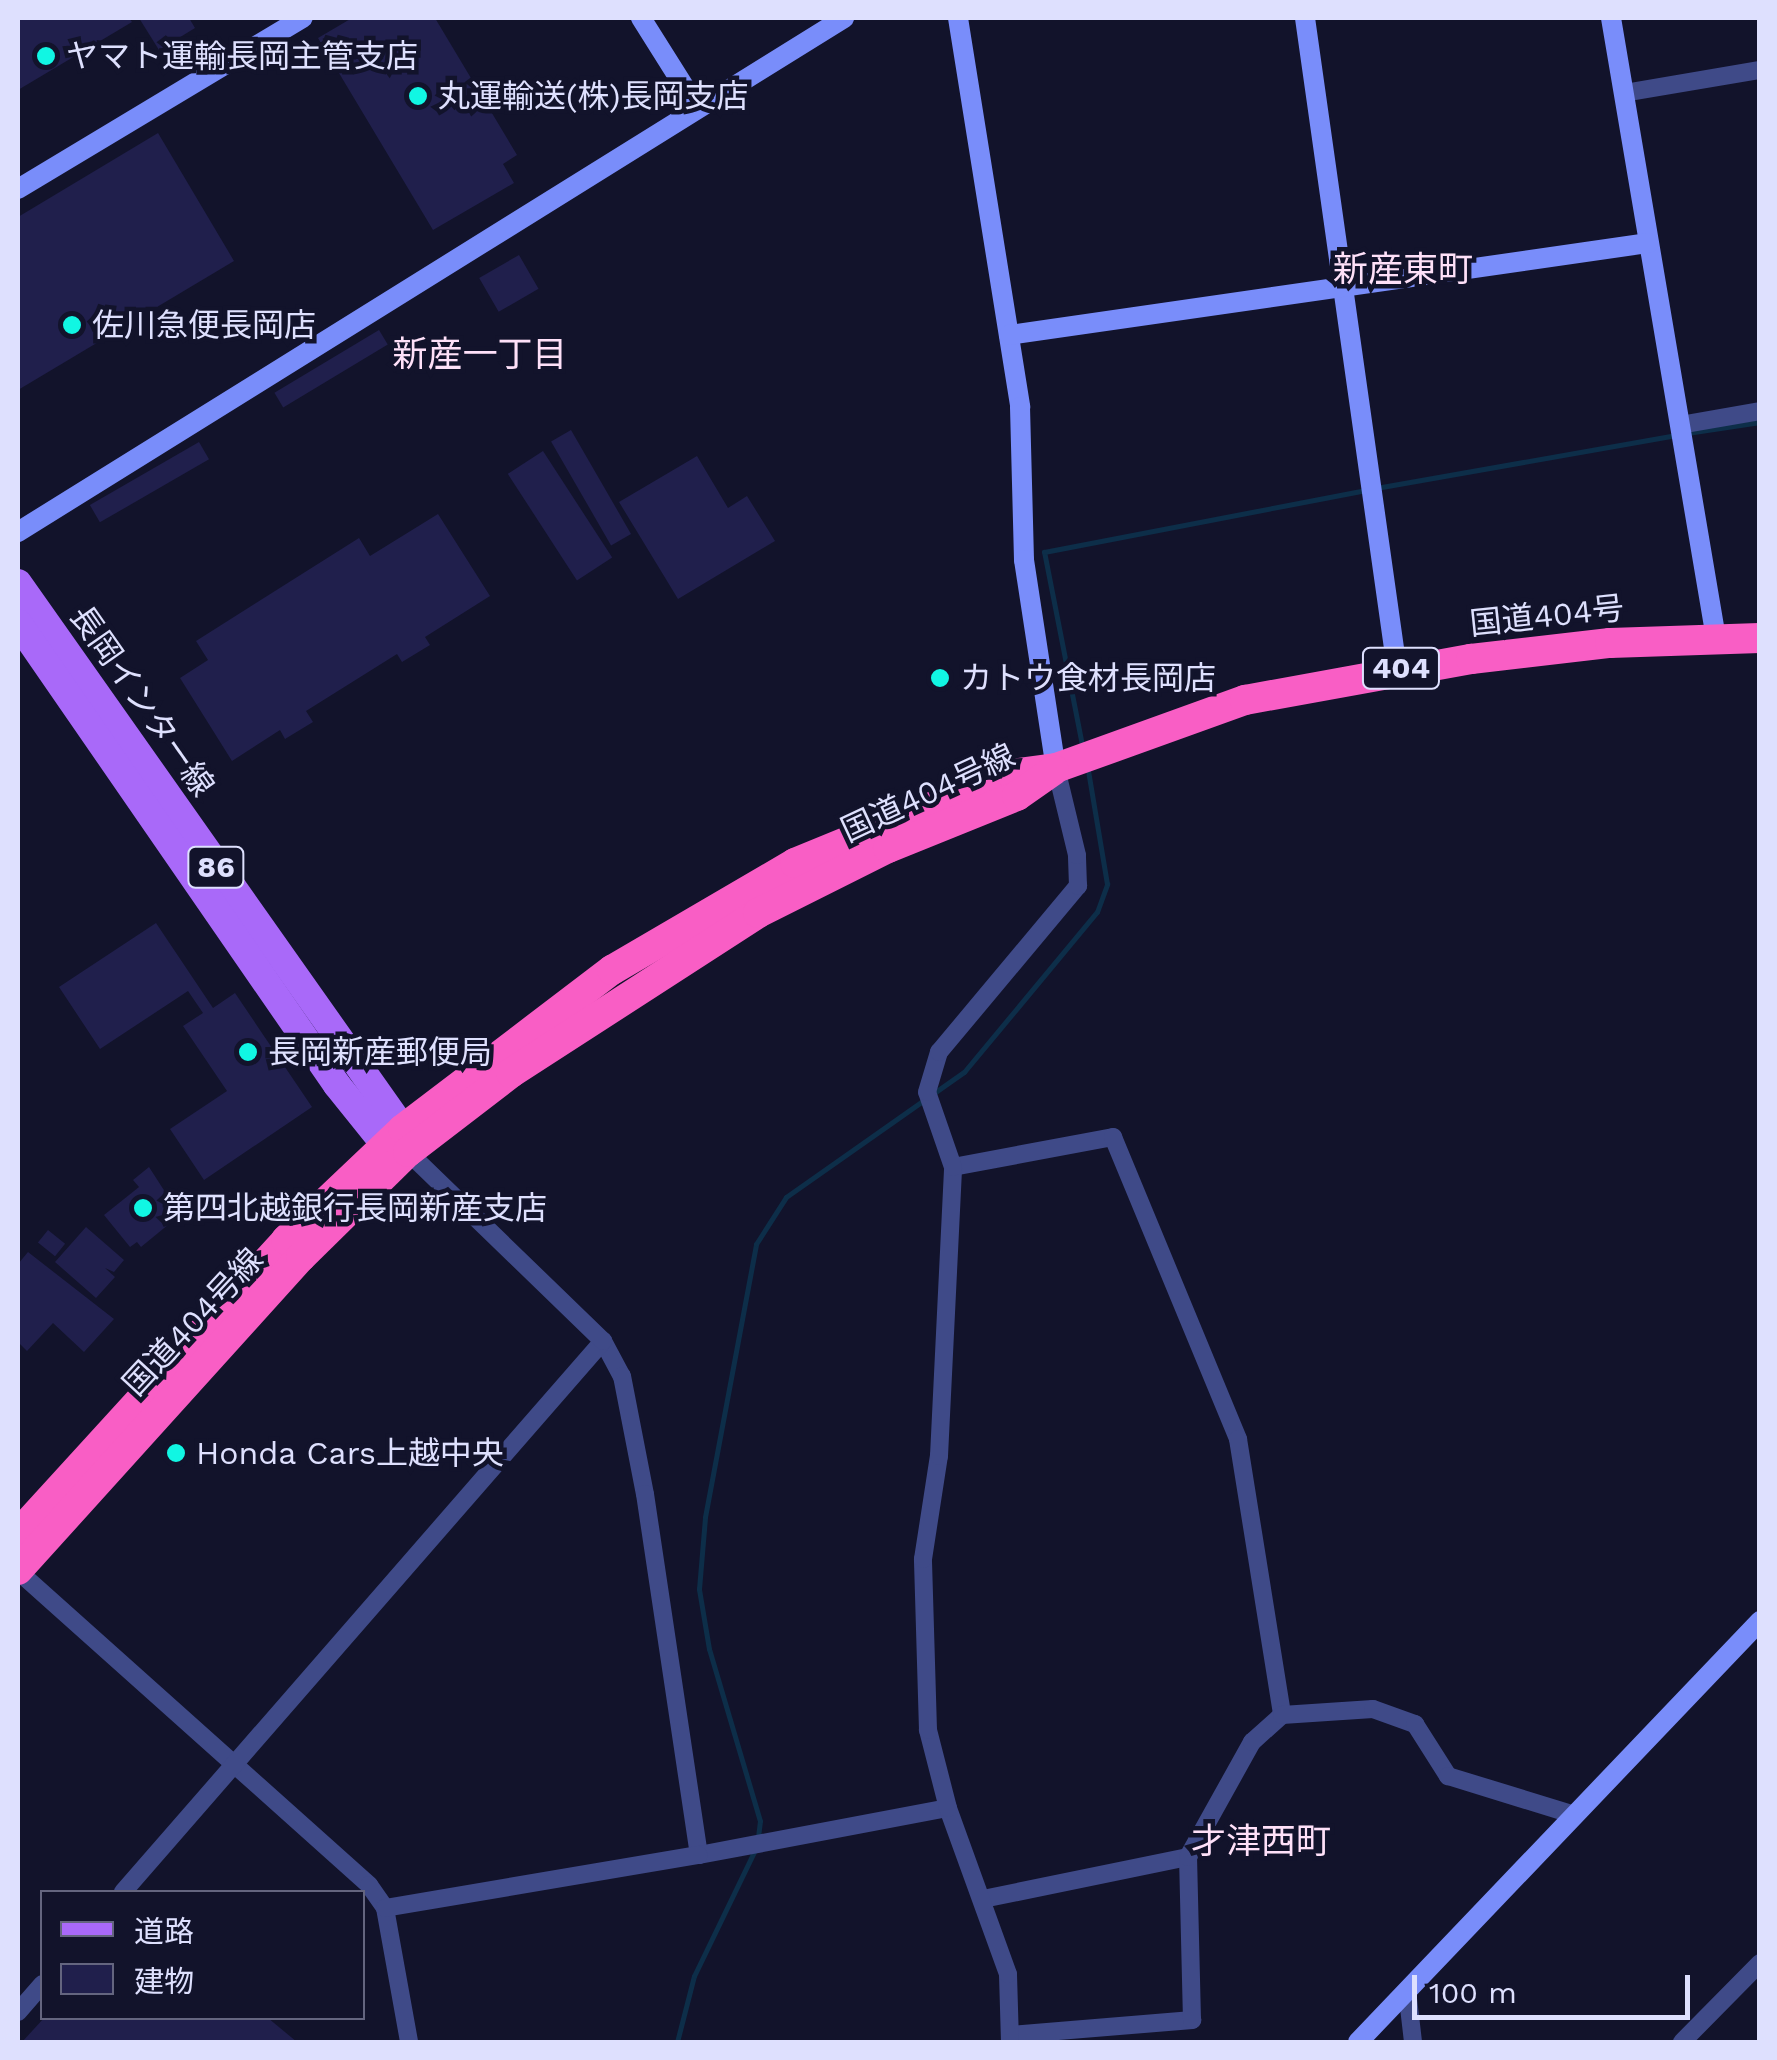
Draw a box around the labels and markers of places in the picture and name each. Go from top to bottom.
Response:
place label: ヤマト運輸長岡主管支店 [66,37,418,75]
marker: ヤマト運輸長岡主管支店 [35,45,57,67]
place label: 丸運輸送(株)長岡支店 [438,77,748,115]
marker: 丸運輸送(株)長岡支店 [407,85,429,107]
place label: 佐川急便長岡店 [92,306,316,344]
marker: 佐川急便長岡店 [61,314,83,336]
place label: カトウ食材長岡店 [960,659,1216,697]
marker: カトウ食材長岡店 [929,667,951,689]
place label: 長岡新産郵便局 [268,1033,492,1071]
marker: 長岡新産郵便局 [237,1041,259,1063]
place label: 第四北越銀行長岡新産支店 [163,1189,547,1227]
marker: 第四北越銀行長岡新産支店 [132,1197,154,1219]
place label: Honda Cars上越中央 [196,1434,505,1472]
marker: Honda Cars上越中央 [165,1442,187,1464]

